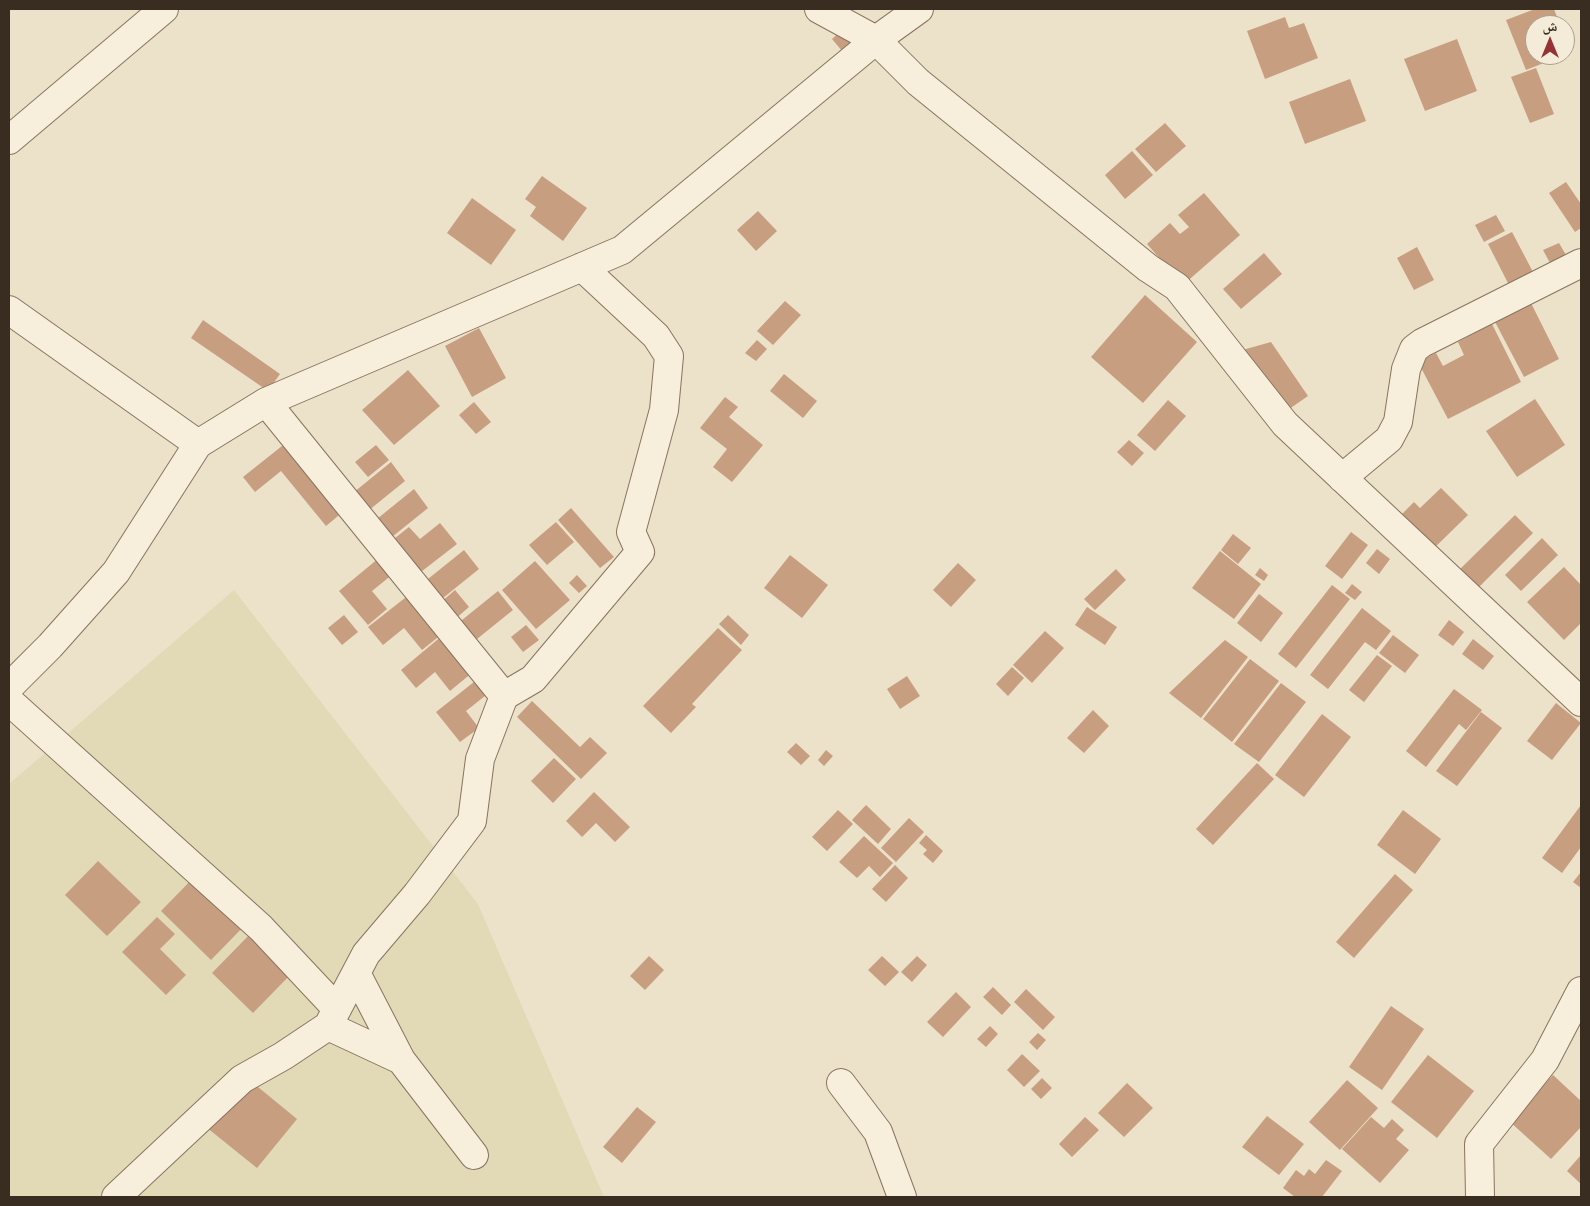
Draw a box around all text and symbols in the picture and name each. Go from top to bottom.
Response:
north arrow [1525,15,1575,65]
text: ش [1543,16,1557,36]

